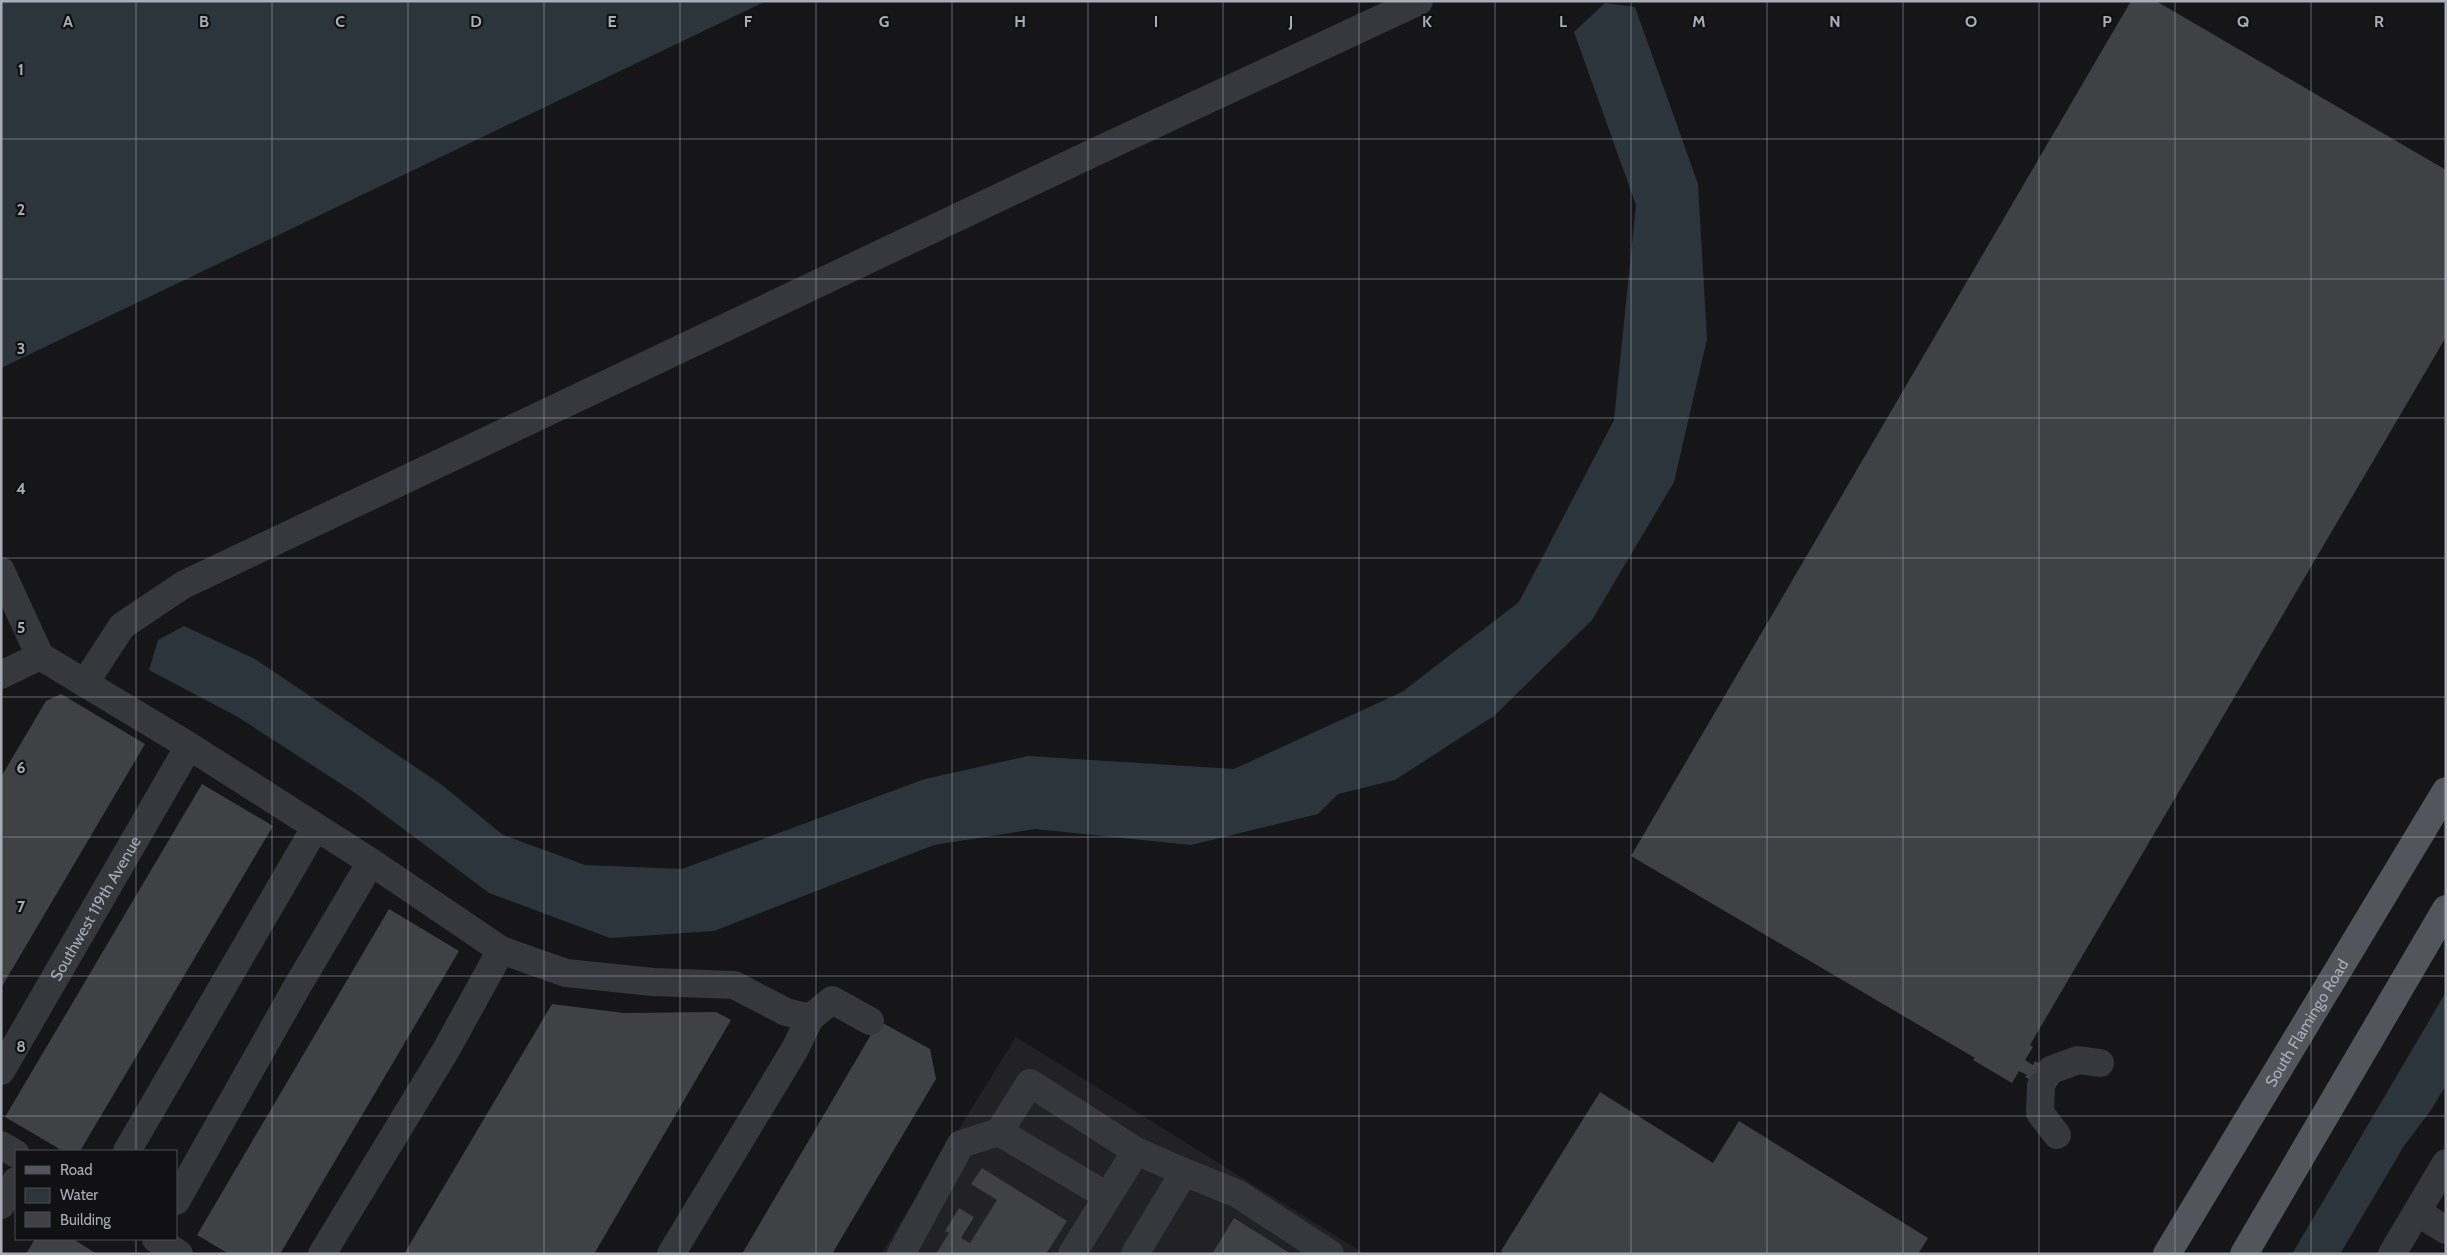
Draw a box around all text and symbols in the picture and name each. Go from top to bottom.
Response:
text: A [63,12,73,31]
text: B [199,12,209,31]
text: C [335,12,345,31]
text: D [470,12,482,31]
text: E [607,12,617,31]
text: F [744,12,753,31]
text: G [879,12,889,31]
text: H [1014,12,1026,31]
text: I [1154,12,1158,31]
text: J [1288,12,1293,31]
text: K [1422,12,1432,31]
text: L [1559,12,1567,31]
text: M [1692,12,1706,31]
text: N [1829,12,1841,31]
text: O [1965,12,1977,31]
text: P [2102,12,2112,31]
text: Q [2237,12,2249,31]
text: R [2374,12,2384,31]
text: 1 [18,60,24,79]
text: 2 [17,200,25,219]
text: 3 [17,339,25,358]
text: 4 [16,479,26,498]
text: 5 [17,618,25,637]
text: 6 [17,758,26,777]
street label: Southwest 119th Avenue [46,833,144,984]
text: 7 [17,897,26,916]
street label: South Flamingo Road [2261,955,2352,1090]
text: 8 [16,1037,26,1056]
legend [15,1150,178,1240]
text: Road [60,1161,93,1179]
text: Water [60,1186,98,1204]
text: Building [60,1211,111,1229]

